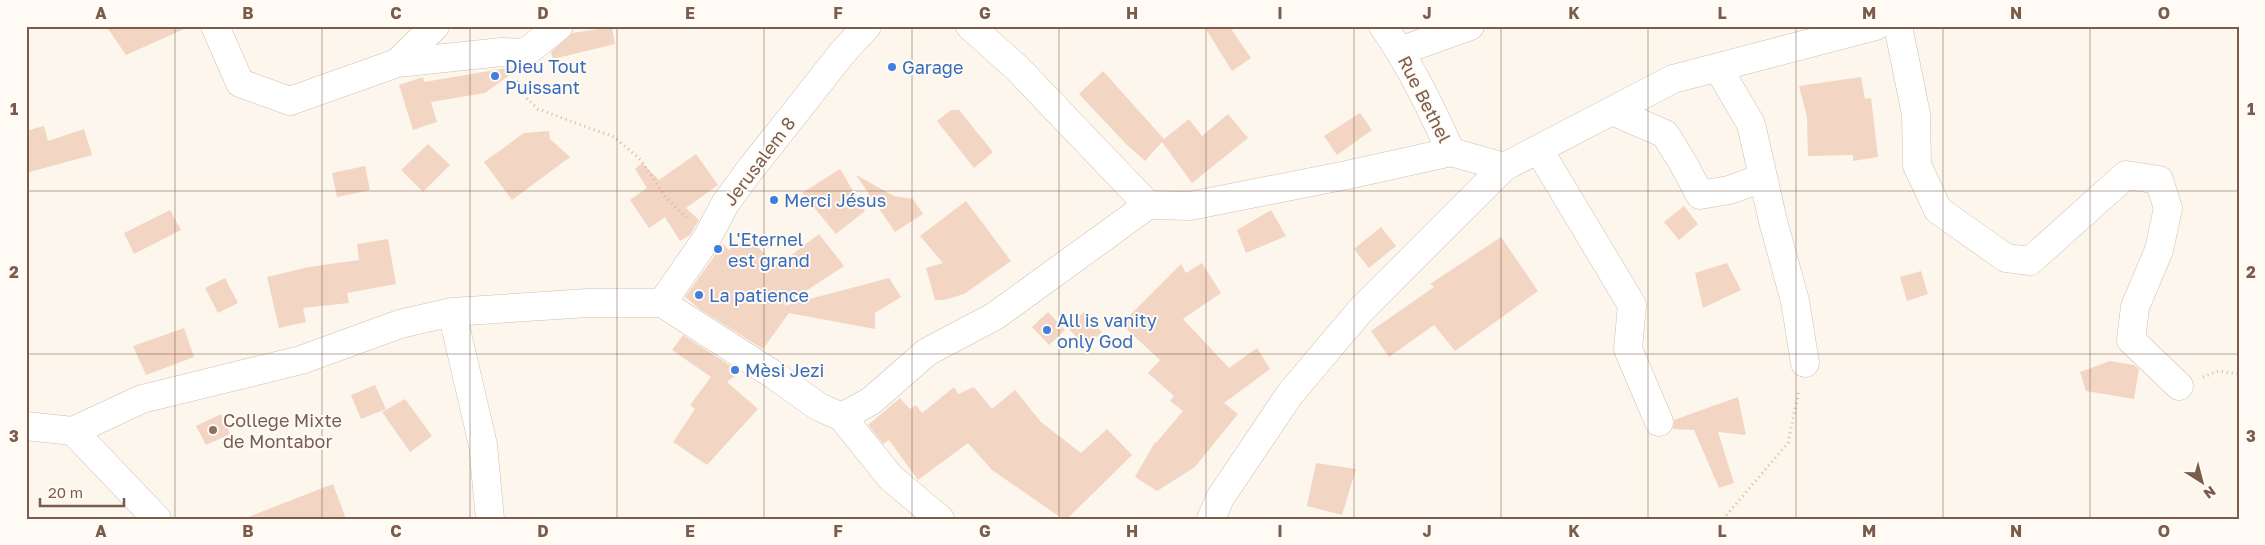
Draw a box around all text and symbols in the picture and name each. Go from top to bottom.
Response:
text: A [95,3,107,23]
text: B [242,3,254,23]
text: C [390,3,402,23]
text: D [537,3,549,23]
text: E [685,3,695,23]
text: F [833,3,843,23]
text: G [979,3,991,23]
text: H [1126,3,1138,23]
text: I [1277,3,1283,23]
text: J [1422,3,1432,23]
text: K [1568,3,1580,23]
text: L [1717,3,1727,23]
text: M [1862,3,1876,23]
text: N [2010,3,2022,23]
text: O [2158,3,2170,23]
street label: Rue Bethel [1394,52,1456,146]
place label: Dieu Tout Puissant [505,55,587,98]
place label: Garage [902,56,963,78]
marker: Garage [886,61,898,73]
marker: Dieu Tout Puissant [489,70,501,82]
text: 1 [10,99,18,119]
text: 1 [2247,99,2255,119]
street label: Jerusalem 8 [718,112,800,210]
place label: Merci Jésus [784,189,886,211]
marker: Merci Jésus [768,194,780,206]
place label: L'Eternel est grand [728,228,810,271]
marker: L'Eternel est grand [712,243,724,255]
text: 2 [9,262,19,282]
text: 2 [2246,262,2256,282]
place label: La patience [709,284,809,306]
marker: La patience [693,289,705,301]
place label: All is vanity only God [1057,309,1157,352]
marker: All is vanity only God [1041,324,1053,336]
place label: Mèsi Jezi [745,359,824,381]
marker: Mèsi Jezi [729,364,741,376]
place label: College Mixte de Montabor [223,409,342,452]
marker: College Mixte de Montabor [207,424,219,436]
text: 3 [9,426,19,446]
text: 3 [2246,426,2256,446]
north arrow [2178,458,2228,508]
scale bar [40,475,124,507]
text: 20 m [48,483,83,501]
text: N [2201,483,2219,503]
text: A [95,521,107,541]
text: B [242,521,254,541]
text: C [390,521,402,541]
text: D [537,521,549,541]
text: E [685,521,695,541]
text: F [833,521,843,541]
text: G [979,521,991,541]
text: H [1126,521,1138,541]
text: I [1277,521,1283,541]
text: J [1422,521,1432,541]
text: K [1568,521,1580,541]
text: L [1717,521,1727,541]
text: M [1862,521,1876,541]
text: N [2010,521,2022,541]
text: O [2158,521,2170,541]

